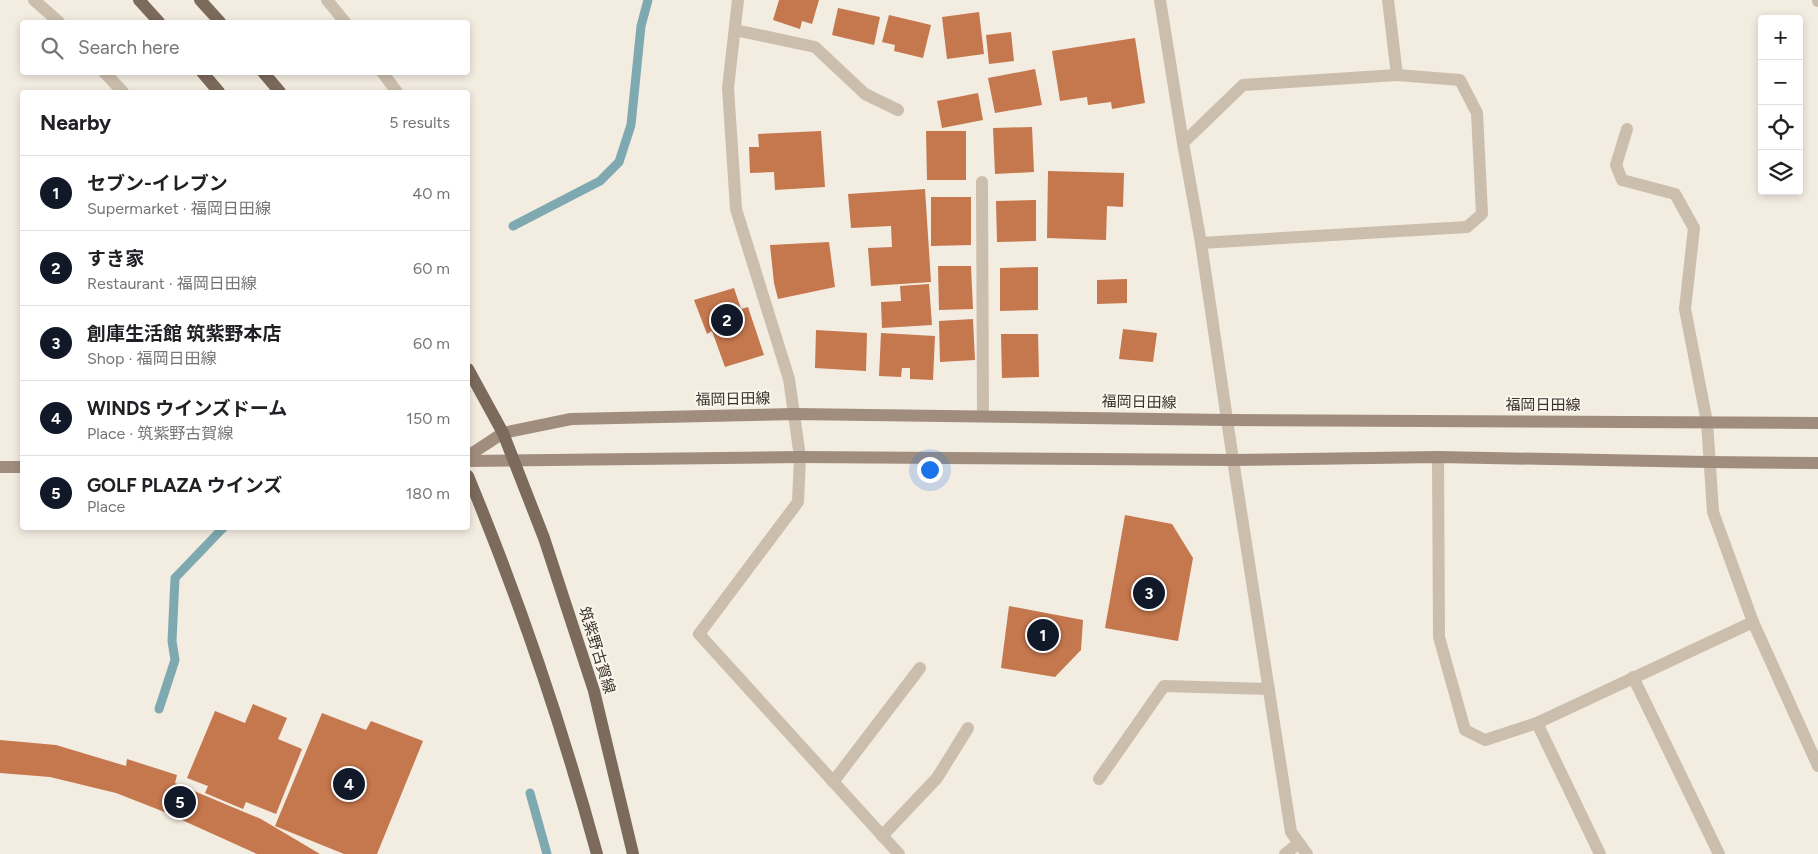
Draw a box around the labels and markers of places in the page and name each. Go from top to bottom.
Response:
pin: 2 [711,301,743,339]
pin: 3 [1133,574,1165,612]
pin: 1 [1027,616,1059,654]
pin: 4 [333,765,365,803]
pin: 5 [164,783,196,821]

